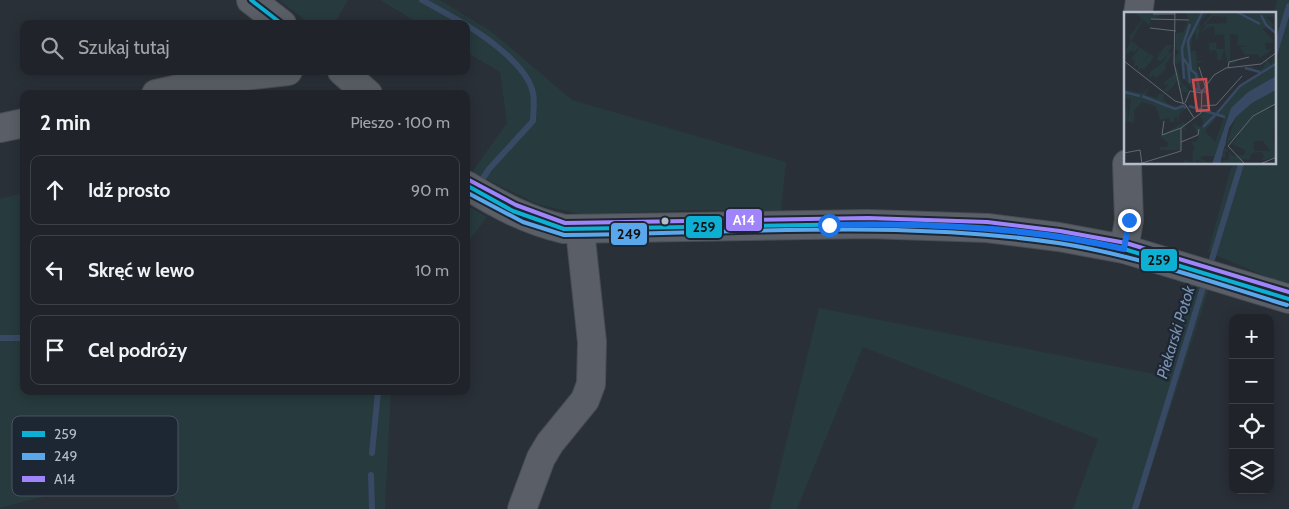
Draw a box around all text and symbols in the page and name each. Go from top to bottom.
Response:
inset map [1124,12,1276,165]
search box [20,20,470,75]
icon: search [38,34,66,62]
text: Szukaj tutaj [78,36,170,59]
text: 2 min [40,110,91,135]
text: Pieszo · 100 m [350,113,450,132]
icon: ahead [41,176,69,204]
text: Idź prosto [88,179,170,202]
text: 90 m [411,181,449,200]
line badge: A14 [725,208,763,232]
route end [1118,209,1141,232]
text: A14 [733,211,755,229]
route start [818,214,841,237]
line badge: 259 [685,215,723,239]
unlabelled marker [660,216,670,226]
text: 259 [693,218,716,236]
line badge: 249 [610,222,648,246]
text: 249 [617,225,641,243]
line badge: 259 [1140,248,1178,272]
text: 259 [1148,251,1171,269]
icon: left [41,256,69,284]
text: Skręć w lewo [88,259,194,282]
text: 10 m [415,261,449,280]
water label: Piekarski Potok [1152,282,1199,381]
map controls [1229,314,1274,494]
button: + [1229,314,1274,359]
icon: arrive [41,336,69,364]
text: Cel podróży [88,339,187,362]
button: − [1229,359,1274,404]
button: locate [1229,404,1274,449]
legend [12,416,178,496]
text: 259 [54,425,77,443]
text: 249 [54,447,77,465]
button: layers [1229,449,1274,494]
text: A14 [54,470,75,488]

